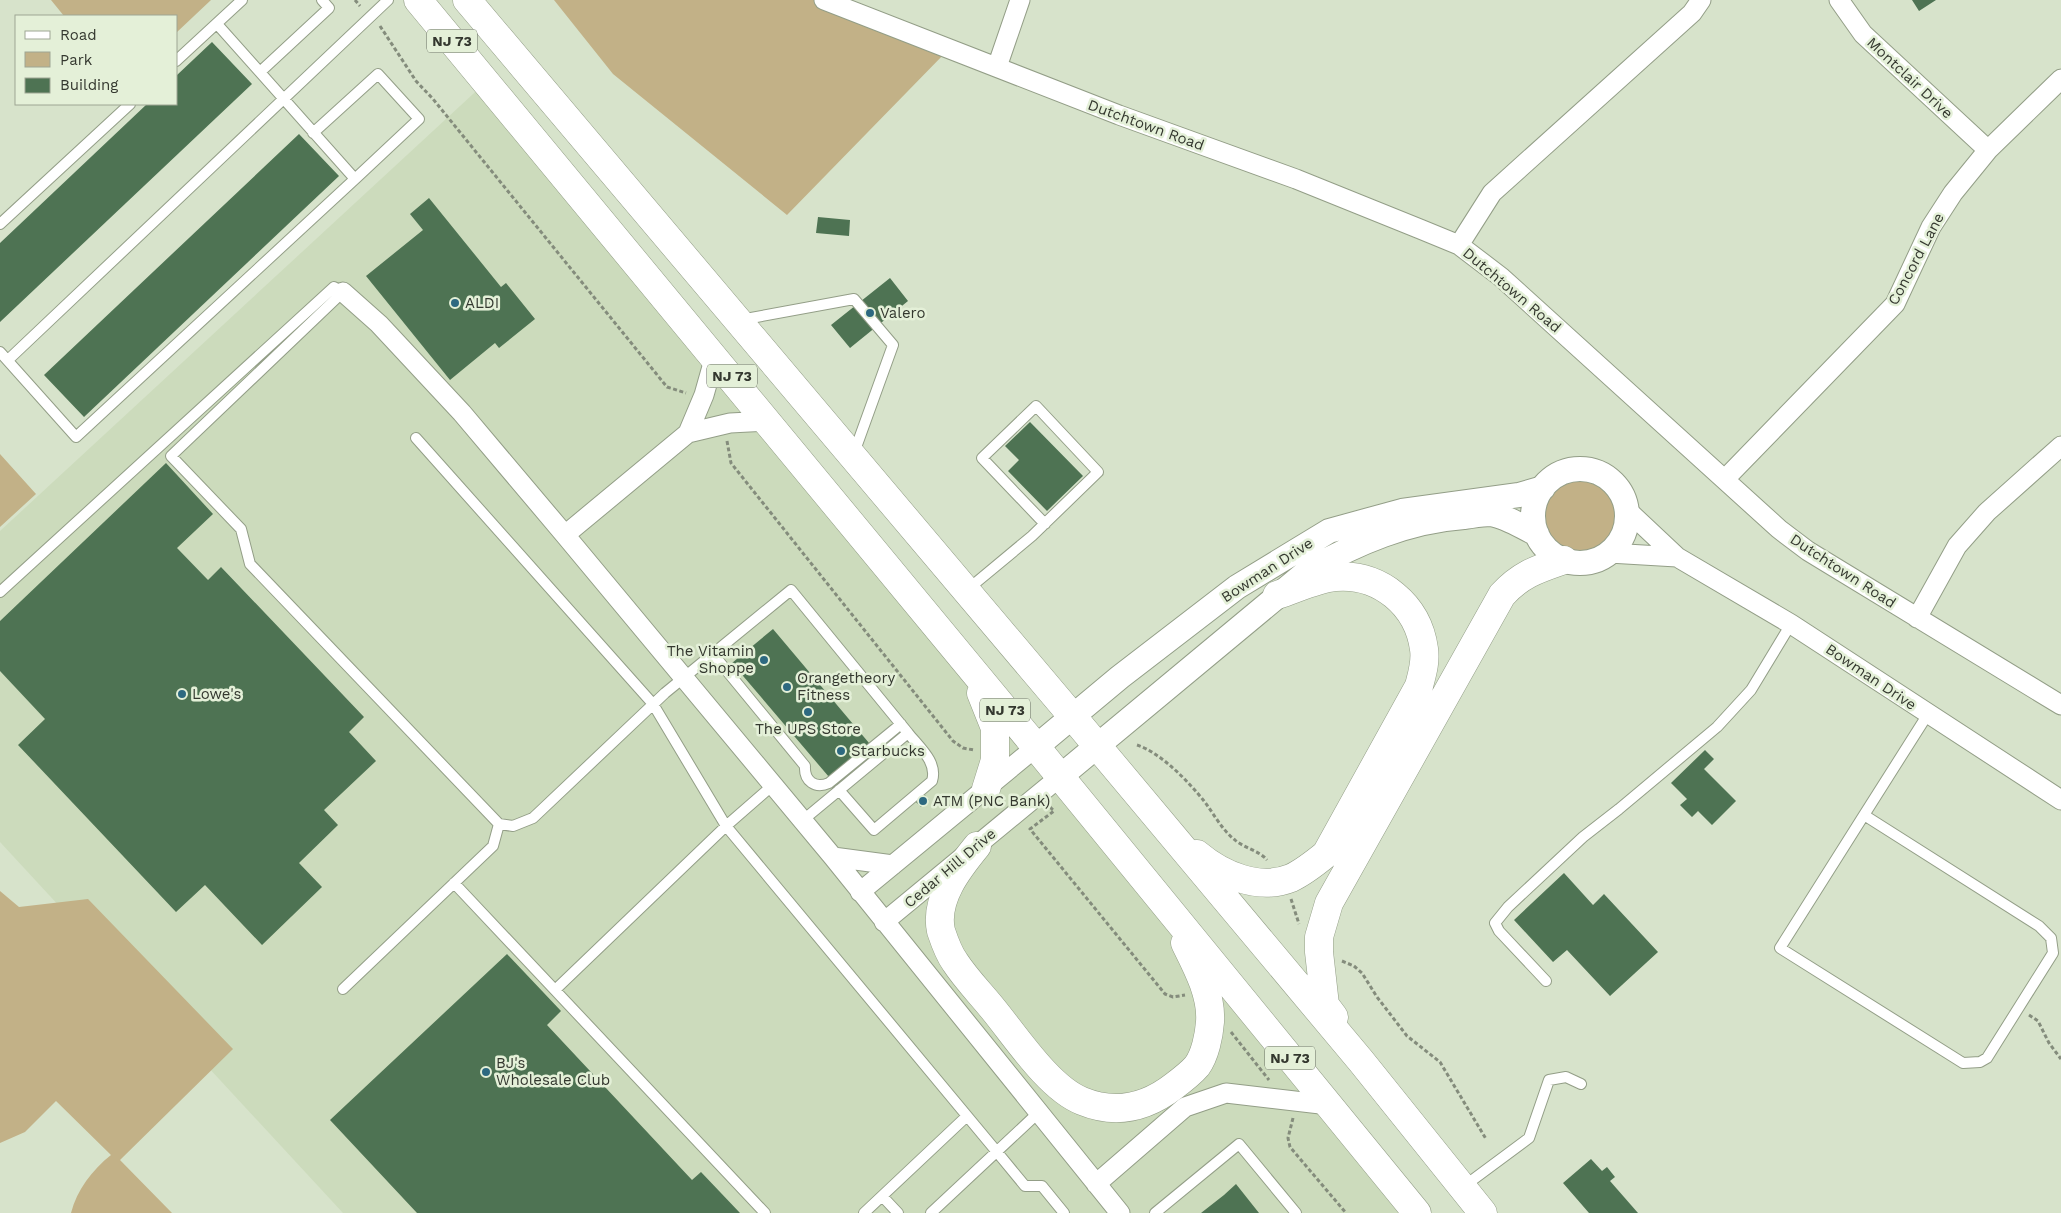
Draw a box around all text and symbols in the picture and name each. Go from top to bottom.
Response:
legend [15,15,178,105]
text: Road [60,26,97,44]
road number: NJ 73 [427,29,477,52]
street label: Montclair Drive [1863,34,1957,122]
text: Park [60,51,93,69]
text: Building [60,76,118,94]
street label: Dutchtown Road [1085,96,1207,154]
street label: Concord Lane [1884,210,1948,308]
street label: Dutchtown Road [1459,244,1565,336]
place label: ALDI [465,294,499,312]
marker: ALDI [449,297,461,309]
place label: Valero [880,304,925,322]
marker: Valero [864,307,876,319]
road number: NJ 73 [707,364,757,388]
street label: Dutchtown Road [1787,530,1899,612]
street label: Bowman Drive [1218,534,1316,606]
street label: Bowman Drive [1822,640,1920,714]
place label: The Vitamin Shoppe [667,642,754,677]
marker: The Vitamin Shoppe [758,654,770,666]
place label: Orangetheory Fitness [797,669,896,704]
marker: Orangetheory Fitness [781,681,793,693]
place label: Lowe's [192,685,242,703]
marker: Lowe's [176,688,188,700]
road number: NJ 73 [980,698,1030,722]
marker: The UPS Store [802,706,814,718]
place label: The UPS Store [755,720,861,738]
place label: Starbucks [851,742,925,760]
marker: Starbucks [835,745,847,757]
place label: ATM (PNC Bank) [933,792,1050,810]
marker: ATM (PNC Bank) [917,795,929,807]
street label: Cedar Hill Drive [901,825,999,911]
road number: NJ 73 [1265,1046,1315,1070]
place label: BJ's Wholesale Club [496,1054,610,1089]
marker: BJ's Wholesale Club [480,1066,492,1078]

